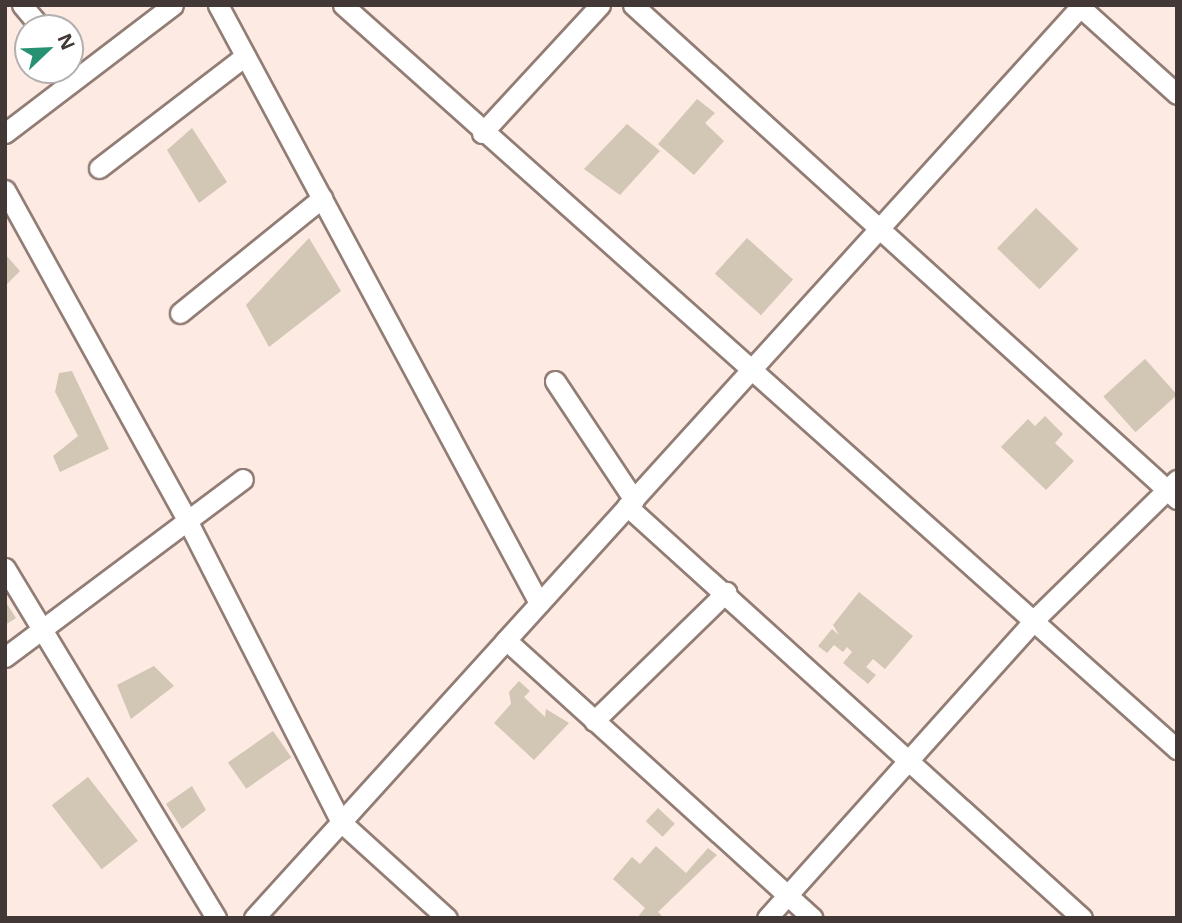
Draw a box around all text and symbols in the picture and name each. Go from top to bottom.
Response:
north arrow [14,14,84,84]
text: N [52,29,81,54]

